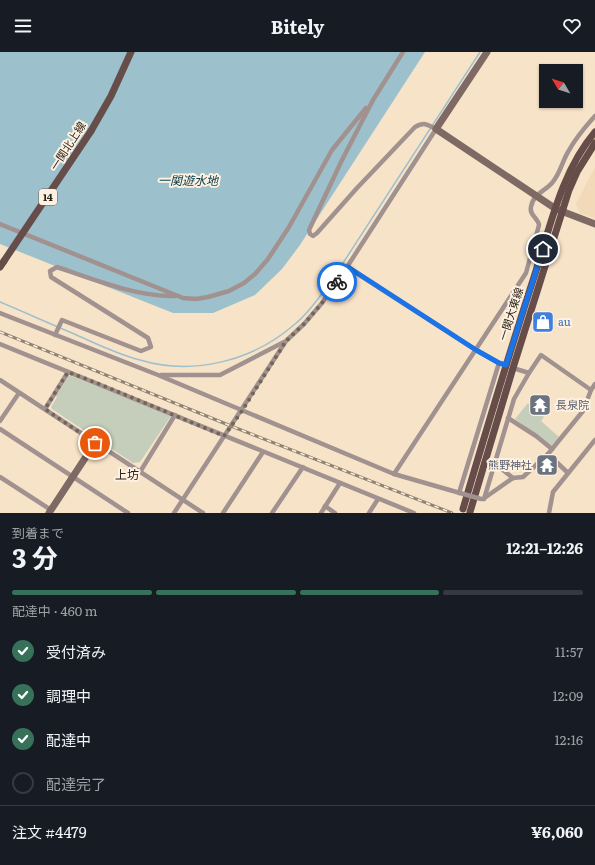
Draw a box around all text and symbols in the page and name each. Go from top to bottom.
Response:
text: Bitely [271,13,324,40]
icon: menu [12,15,34,37]
icon: heart [561,15,583,37]
north arrow [539,64,583,108]
map controls [539,64,583,108]
street label: 一関北上線 [45,118,89,173]
water label: 一関遊水地 [158,171,220,189]
road number: 14 [39,189,57,205]
pin [526,232,560,266]
icon: home [532,238,554,260]
courier [317,262,357,302]
icon: bike [326,271,348,293]
street label: 一関大東線 [494,285,526,342]
shop icon: au [530,309,556,335]
place label: au [558,313,571,329]
temple icon: 長泉院 [527,392,553,418]
place label: 長泉院 [556,396,589,412]
pin [78,426,112,460]
icon: bag [84,432,106,454]
temple icon: 熊野神社 [534,452,560,478]
place label: 熊野神社 [488,456,532,472]
district label: 上坊 [115,465,139,483]
text: 到着まで [12,523,64,542]
text: 12:21–12:26 [506,536,583,559]
text: 3 分 [12,537,58,576]
text: 配達中 · 460 m [12,601,97,620]
icon: check [12,640,34,662]
text: 受付済み [46,640,106,663]
text: 11:57 [555,642,583,661]
icon: check [12,684,34,706]
text: 調理中 [46,684,91,707]
text: 12:09 [552,686,583,705]
icon: check [12,728,34,750]
text: 配達中 [46,728,91,751]
text: 12:16 [555,730,583,749]
text: 配達完了 [46,772,106,795]
text: 注文 #4479 [12,820,87,843]
text: ¥6,060 [531,820,583,843]

